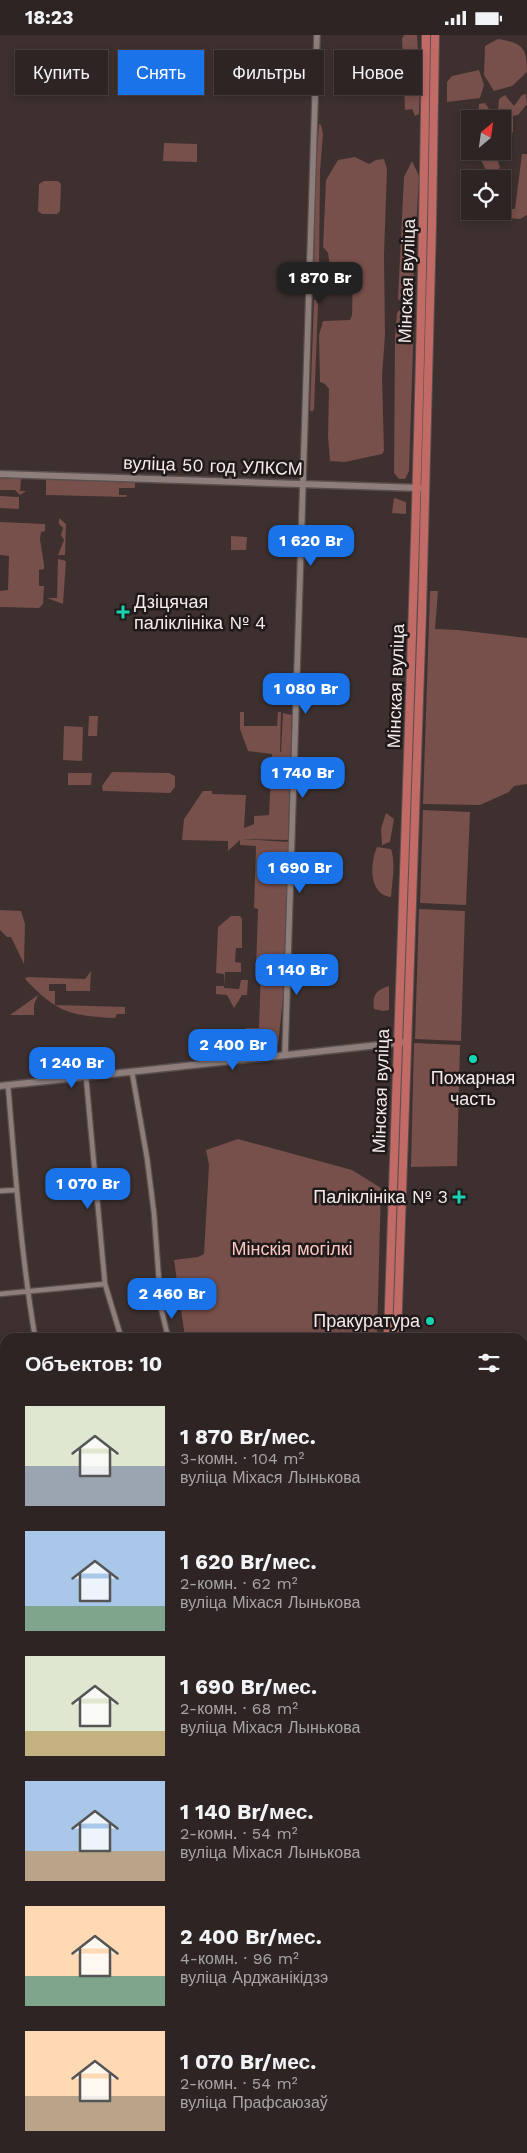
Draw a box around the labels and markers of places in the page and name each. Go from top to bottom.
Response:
pin: 1 870 Br [268,261,372,304]
pin: 1 620 Br [259,525,363,567]
place label: Дзіцячая паліклініка № 4 [134,591,266,633]
marker: Дзіцячая паліклініка № 4 [116,605,130,619]
pin: 1 080 Br [254,673,358,715]
pin: 1 740 Br [251,757,355,799]
pin: 1 690 Br [248,851,352,894]
pin: 1 140 Br [245,953,349,996]
pin: 2 400 Br [181,1029,285,1071]
pin: 1 240 Br [20,1047,124,1089]
marker: Пожарная часть [467,1053,479,1065]
place label: Пожарная часть [431,1067,515,1109]
pin: 1 070 Br [36,1167,140,1210]
place label: Паліклініка № 3 [313,1186,448,1207]
marker: Паліклініка № 3 [452,1190,466,1204]
pin: 2 460 Br [120,1277,224,1320]
place label: Пракуратура [313,1310,421,1331]
marker: Пракуратура [424,1315,436,1327]

